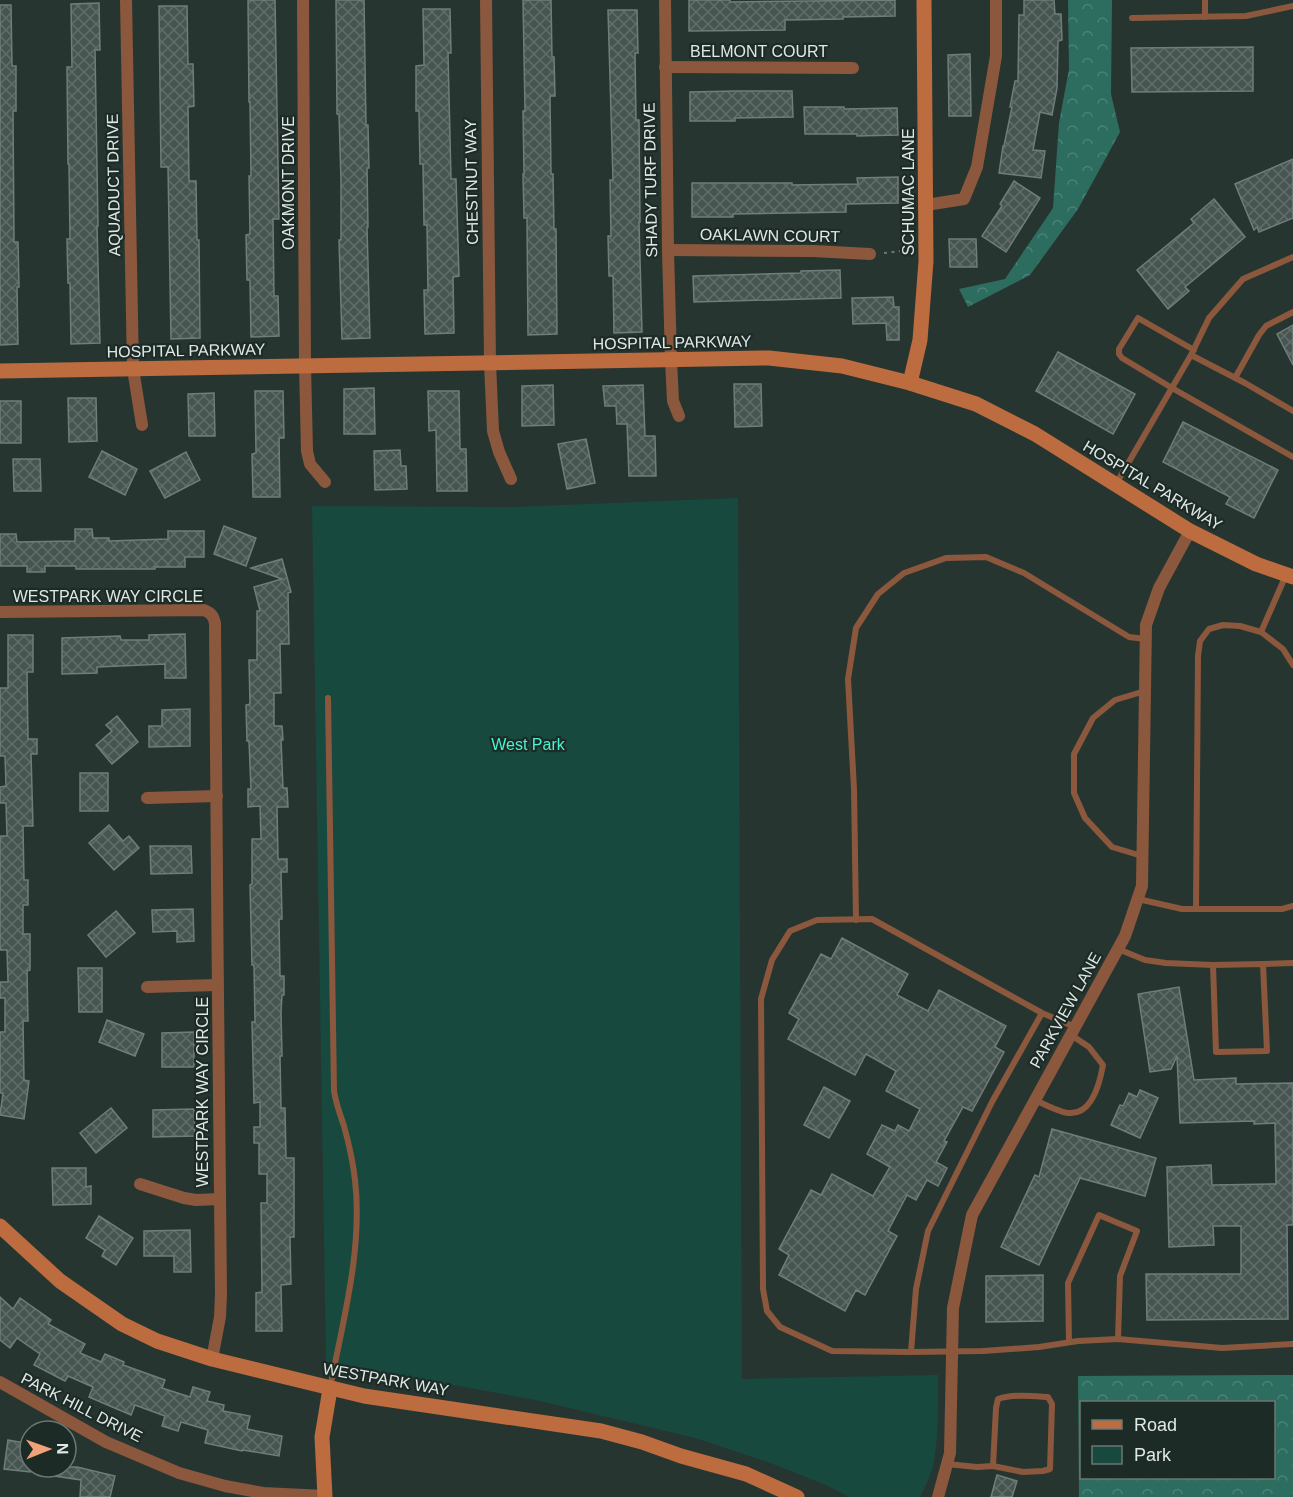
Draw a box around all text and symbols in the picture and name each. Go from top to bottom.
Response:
street label: BELMONT COURT [690,43,828,60]
street label: SHADY TURF DRIVE [641,102,660,258]
street label: AQUADUCT DRIVE [104,113,123,257]
street label: OAKMONT DRIVE [280,116,297,250]
street label: CHESTNUT WAY [462,119,481,245]
street label: SCHUMAC LANE [900,128,917,256]
street label: OAKLAWN COURT [700,226,841,245]
street label: HOSPITAL PARKWAY [592,333,752,352]
street label: HOSPITAL PARKWAY [106,341,266,360]
street label: HOSPITAL PARKWAY [1080,437,1225,534]
street label: WESTPARK WAY CIRCLE [13,588,203,605]
park label: West Park [491,736,566,753]
street label: PARKVIEW LANE [1027,949,1104,1071]
street label: WESTPARK WAY CIRCLE [194,997,211,1187]
street label: WESTPARK WAY [322,1360,451,1399]
street label: PARK HILL DRIVE [18,1370,145,1445]
legend [1080,1401,1275,1479]
text: Road [1134,1415,1177,1435]
north arrow [18,1419,78,1479]
text: N [54,1443,71,1455]
text: Park [1134,1445,1172,1465]

